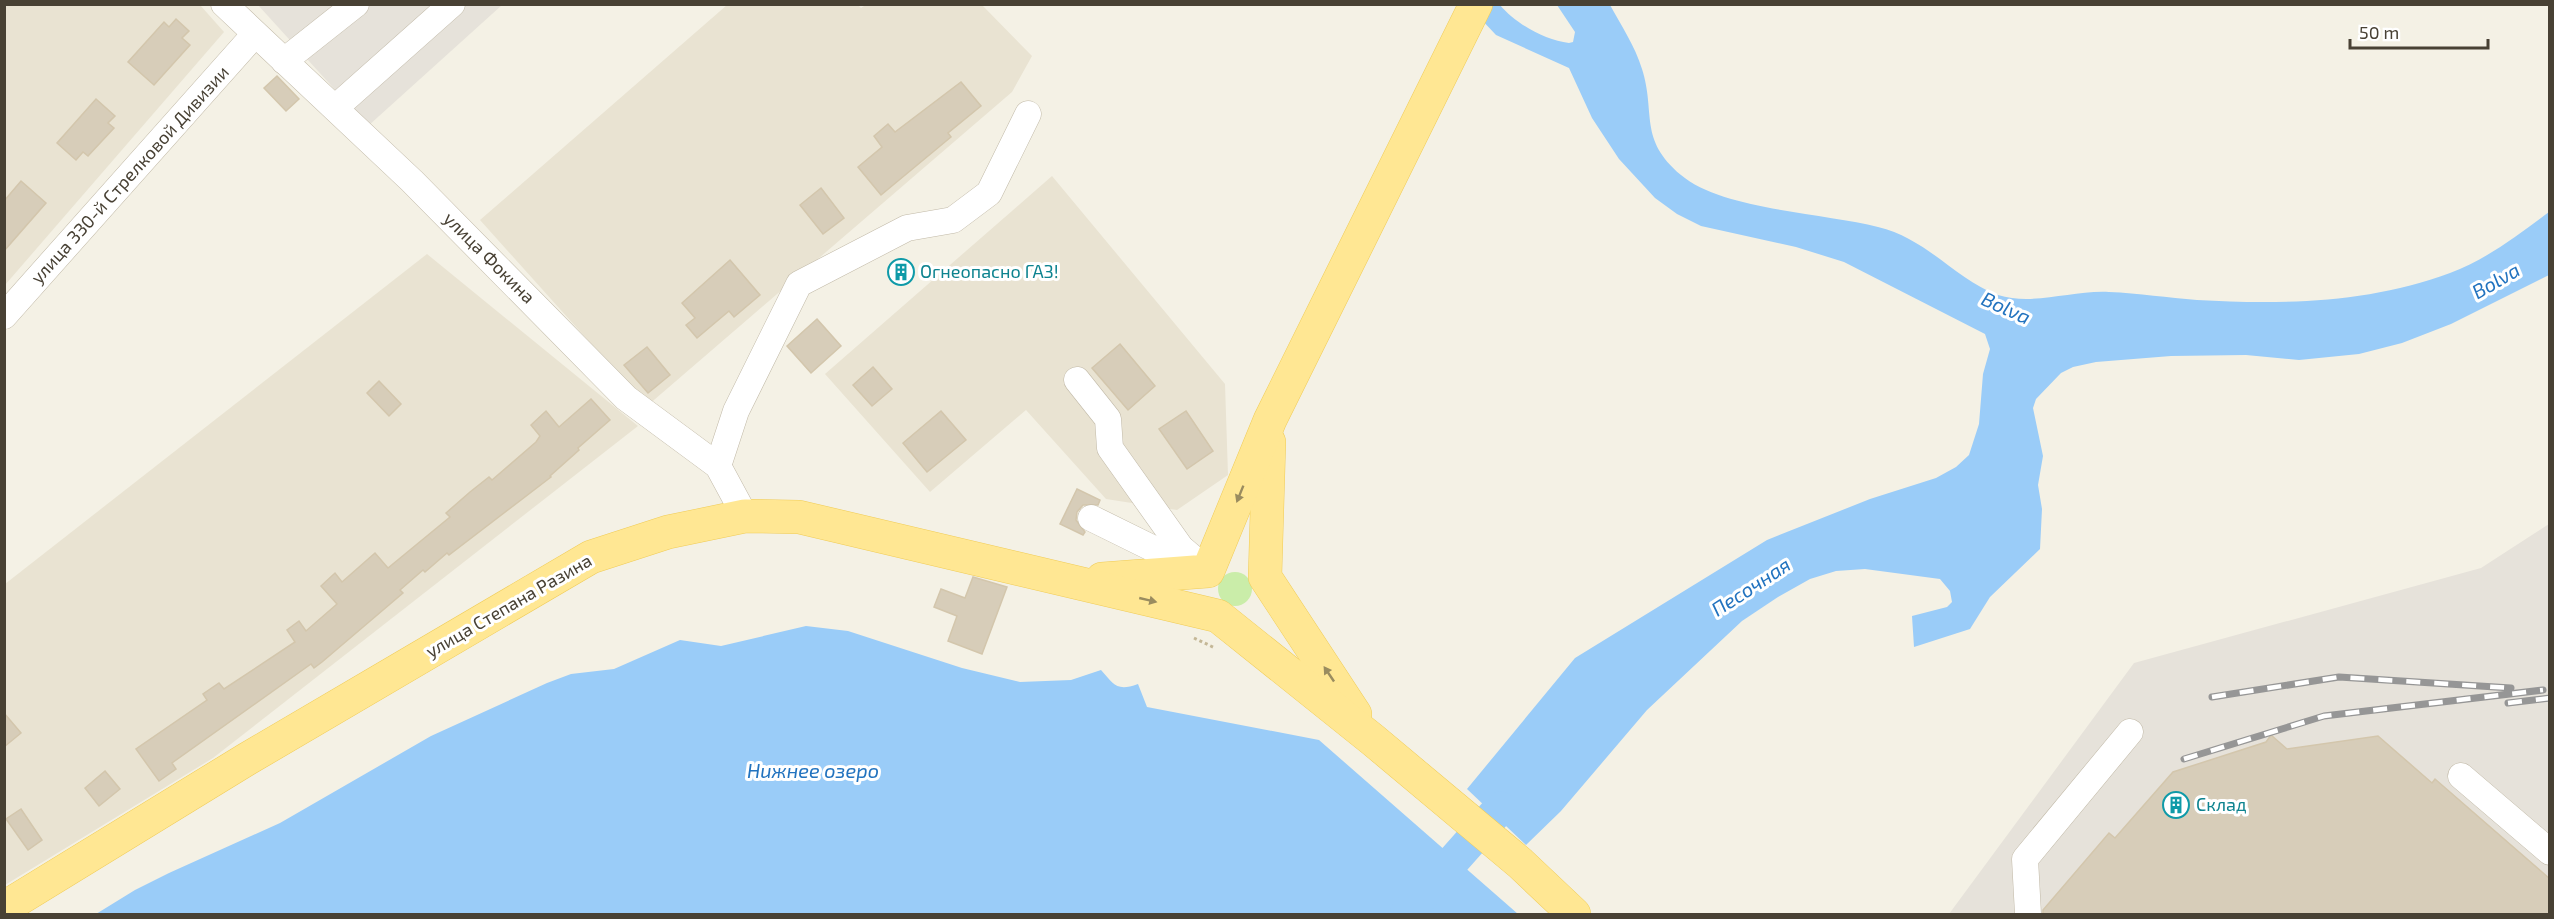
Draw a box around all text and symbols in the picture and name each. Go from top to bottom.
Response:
scale bar [2350,12,2488,50]
text: 50 m [2359,21,2399,43]
street label: улица 330-й Стрелковой Дивизии [26,61,233,288]
street label: улица Фокина [440,207,540,307]
building icon: Огнеопасно ГАЗ! [886,257,916,287]
water label: Bolva [2467,257,2524,303]
place label: Огнеопасно ГАЗ! [920,260,1059,282]
water label: Bolva [1978,286,2035,328]
one-way arrow [1235,485,1244,503]
street label: улица Степана Разина [422,549,595,662]
water label: Песочная [1706,552,1795,621]
one-way arrow [1138,595,1157,605]
one-way arrow [1324,666,1335,682]
water label: Нижнее озеро [747,758,879,782]
building icon: Склад [2161,790,2191,820]
place label: Склад [2196,793,2247,815]

